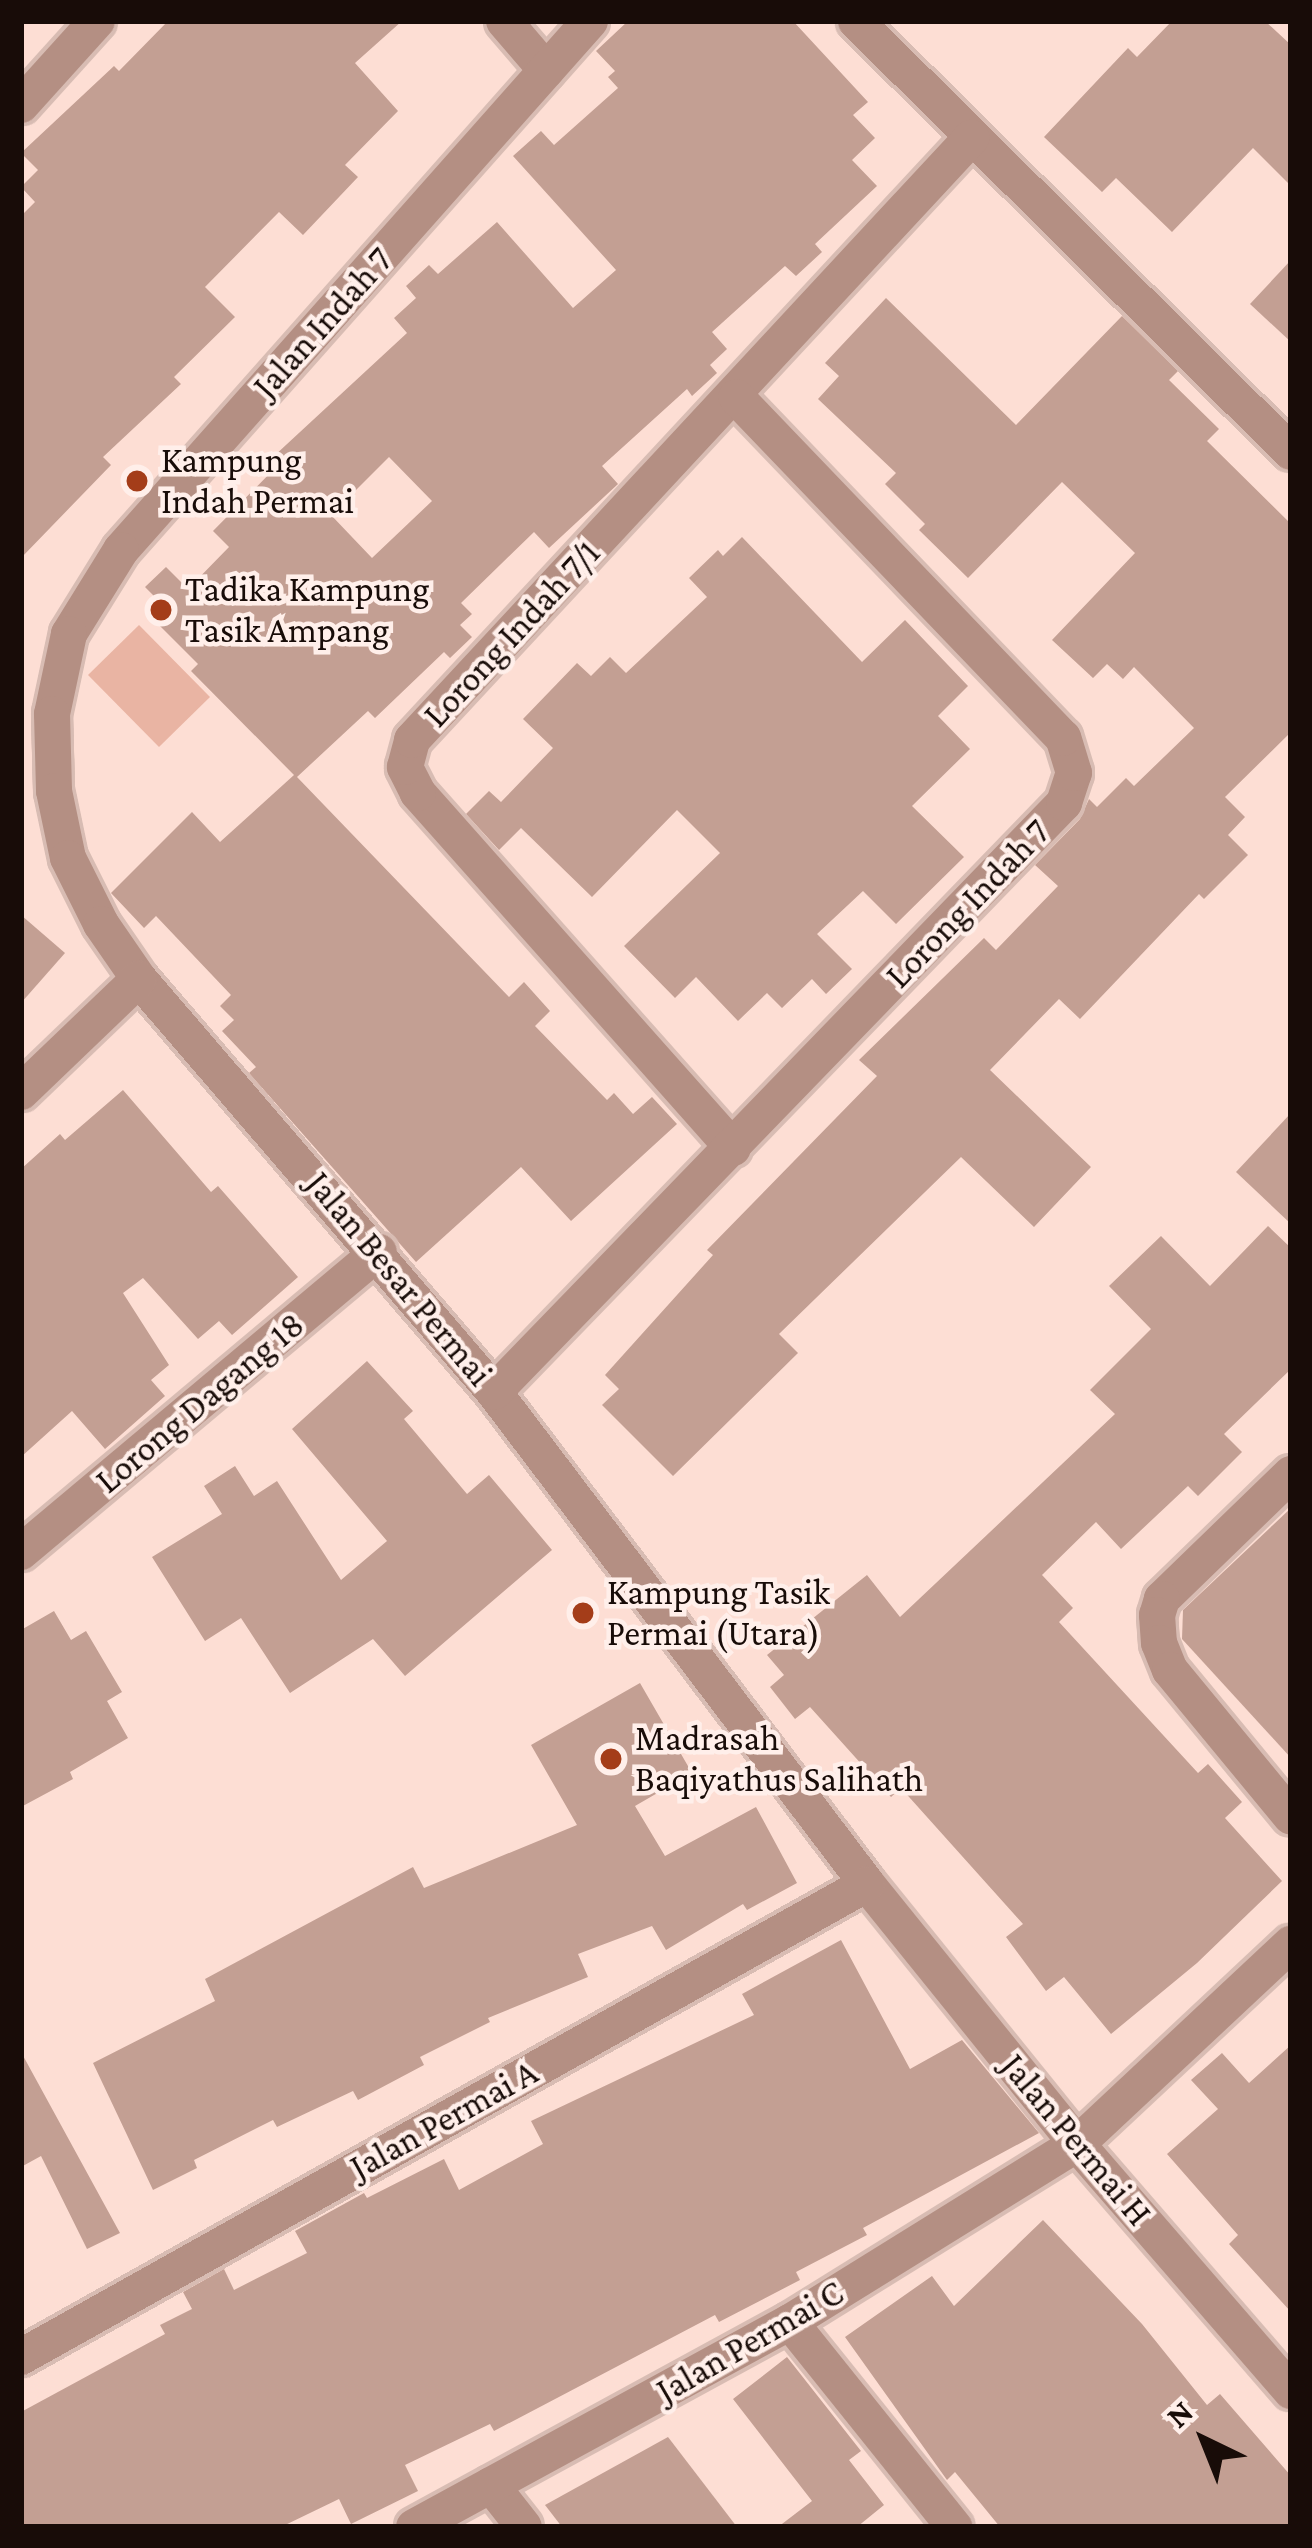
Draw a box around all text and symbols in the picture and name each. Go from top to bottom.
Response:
street label: Jalan Indah 7 [244,239,402,407]
place label: Kampung Indah Permai [161,438,354,523]
marker: Kampung Indah Permai [124,468,150,494]
street label: Lorong Indah 7/1 [415,532,609,736]
place label: Tadika Kampung Tasik Ampang [185,567,429,652]
marker: Tadika Kampung Tasik Ampang [148,597,174,623]
street label: Lorong Indah 7 [877,811,1059,997]
street label: Jalan Besar Permai [297,1163,501,1395]
street label: Lorong Dagang 18 [87,1303,313,1503]
place label: Kampung Tasik Permai (Utara) [607,1570,830,1655]
marker: Kampung Tasik Permai (Utara) [570,1600,596,1626]
place label: Madrasah Baqiyathus Salihath [635,1716,923,1801]
marker: Madrasah Baqiyathus Salihath [598,1746,624,1772]
street label: Jalan Permai H [992,2045,1160,2235]
street label: Jalan Permai A [343,2051,545,2189]
street label: Jalan Permai C [649,2271,851,2413]
north arrow [1144,2380,1264,2500]
text: N [1158,2392,1200,2435]

